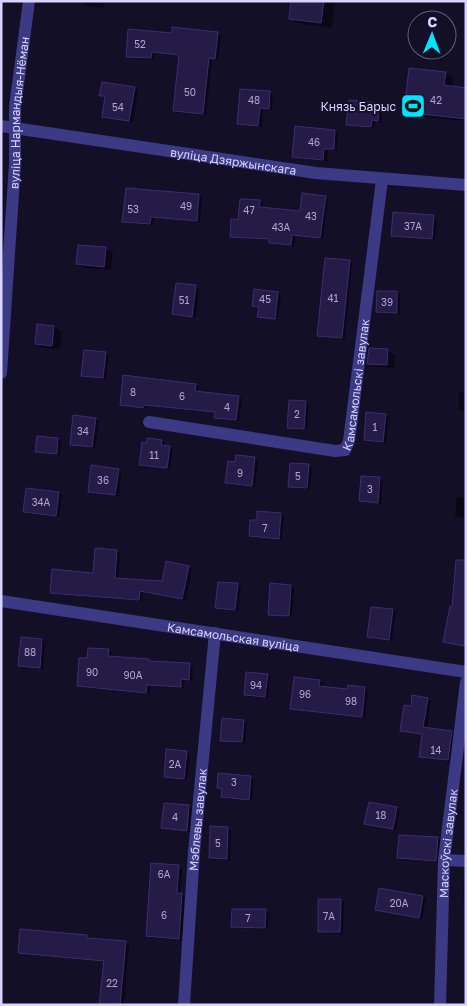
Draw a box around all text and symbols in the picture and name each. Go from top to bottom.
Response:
north arrow [407,10,457,60]
text: С [427,13,437,30]
street label: вуліца Нармандыя-Нёман [6,36,32,189]
house number: 52 [134,38,146,50]
house number: 50 [184,86,196,98]
sports icon: Князь Барыс [400,93,426,119]
house number: 48 [248,94,260,106]
house number: 42 [430,94,442,106]
place label: Князь Барыс [320,99,396,114]
house number: 54 [112,101,124,113]
house number: 46 [308,136,320,148]
street label: вуліца Дзяржынскага [169,144,298,178]
house number: 49 [180,200,192,212]
house number: 53 [127,203,139,215]
house number: 47 [243,204,255,216]
house number: 43 [305,210,317,222]
house number: 37А [404,220,422,232]
house number: 43А [272,221,291,233]
house number: 41 [328,292,339,304]
house number: 45 [259,293,271,305]
house number: 51 [179,294,189,306]
house number: 39 [381,296,393,308]
street label: Камсамольскі завулак [338,318,372,453]
house number: 8 [130,386,136,398]
house number: 6 [179,390,185,402]
house number: 4 [224,401,230,413]
house number: 2 [294,408,300,420]
house number: 1 [373,421,378,433]
house number: 34 [77,425,89,437]
house number: 11 [149,449,159,461]
house number: 9 [237,467,243,479]
house number: 5 [295,470,301,482]
house number: 36 [97,474,109,486]
house number: 3 [367,483,373,495]
house number: 34А [32,496,51,508]
house number: 7 [262,522,268,534]
street label: Камсамольская вуліца [166,619,301,654]
house number: 88 [24,646,36,658]
house number: 90 [86,666,98,678]
house number: 90А [124,669,143,681]
house number: 94 [250,679,262,691]
house number: 96 [299,688,311,700]
house number: 98 [345,695,357,707]
house number: 14 [431,744,441,756]
house number: 2А [169,758,182,770]
street label: Мэблевы завулак [185,767,210,871]
house number: 3 [231,776,237,788]
street label: Маскоўскі завулак [435,787,460,898]
house number: 18 [376,809,386,821]
house number: 4 [172,811,178,823]
house number: 5 [215,837,221,849]
house number: 6А [158,868,171,880]
house number: 20А [390,897,409,909]
house number: 6 [161,909,167,921]
house number: 7А [323,910,335,922]
house number: 7 [245,912,251,924]
house number: 22 [106,977,118,989]

